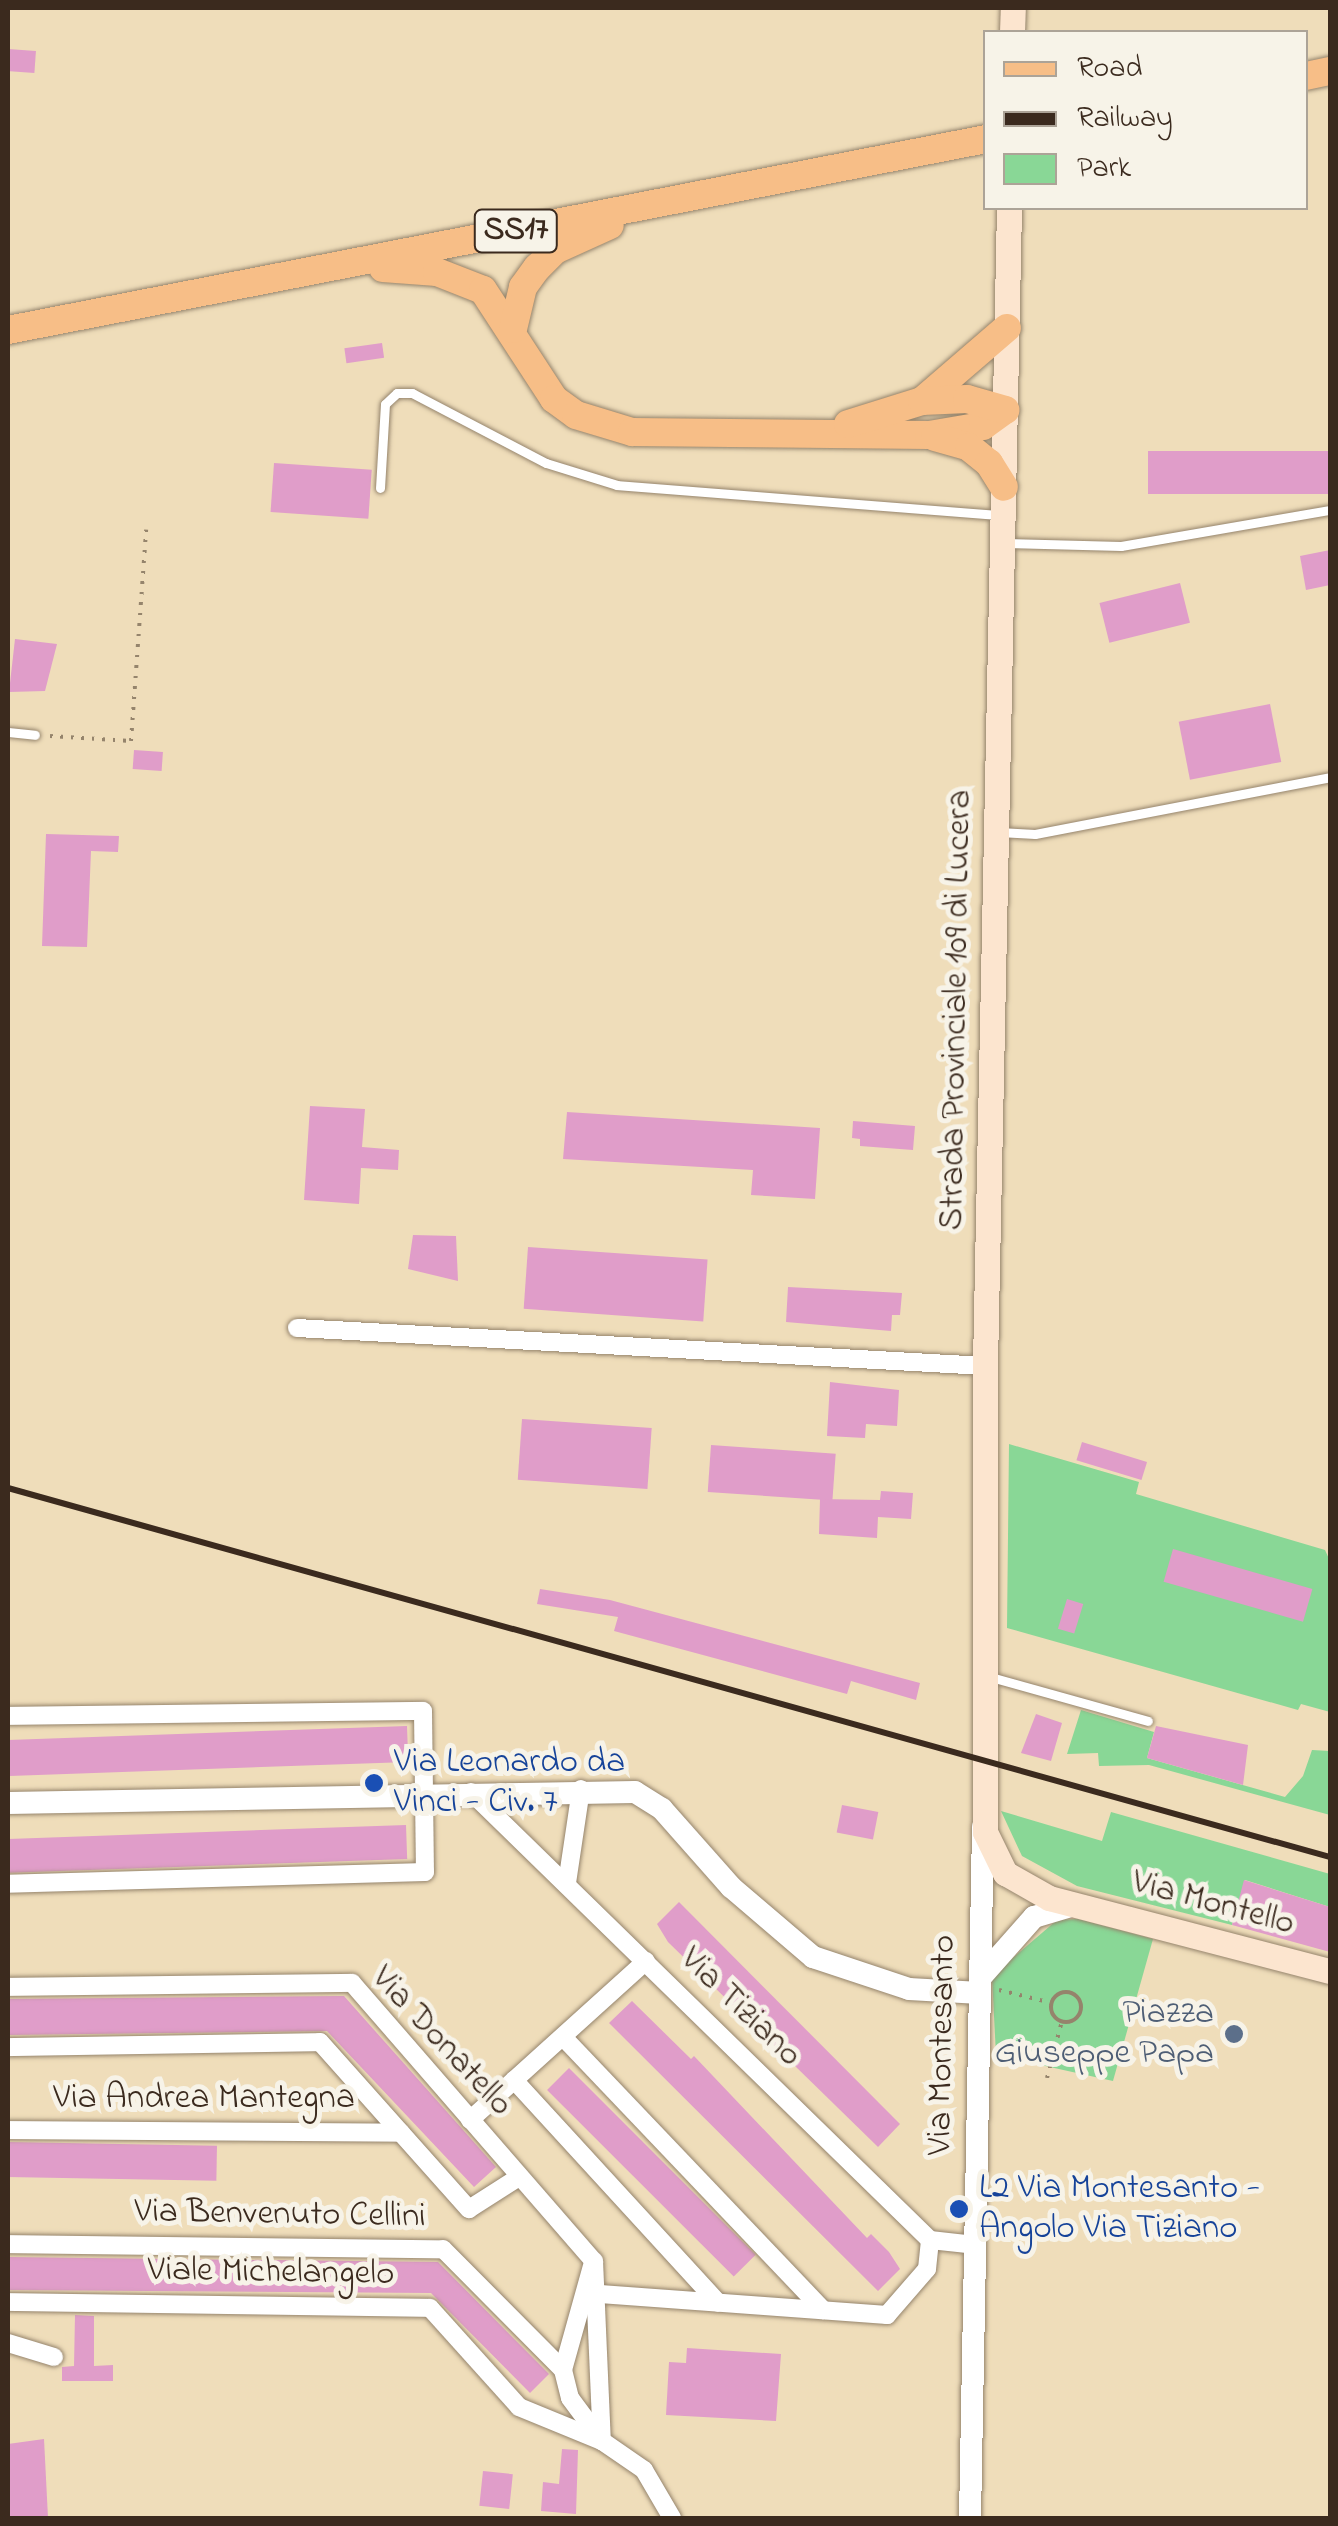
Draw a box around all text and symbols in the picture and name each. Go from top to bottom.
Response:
legend [983,30,1308,210]
text: Road [1077,47,1142,91]
text: Railway [1077,97,1173,141]
text: Park [1077,147,1131,191]
road number: SS17 [474,204,558,258]
street label: Strada Provinciale 109 di Lucera [932,789,982,1231]
place label: Via Leonardo da Vinci - Civ. 7 [394,1742,625,1824]
marker: Via Leonardo da Vinci - Civ. 7 [363,1772,385,1794]
street label: Via Montello [1127,1862,1299,1946]
street label: Via Montesanto [920,1935,966,2155]
street label: Via Tiziano [670,1939,810,2077]
street label: Via Donatello [361,1958,521,2126]
place label: Piazza Giuseppe Papa [995,1993,1214,2075]
marker: Piazza Giuseppe Papa [1223,2023,1245,2045]
street label: Via Andrea Mantegna [53,2078,355,2120]
place label: L2 Via Montesanto - Angolo Via Tiziano [979,2168,1260,2250]
street label: Via Benvenuto Cellini [134,2191,426,2239]
marker: L2 Via Montesanto - Angolo Via Tiziano [948,2198,970,2220]
street label: Viale Michelangelo [147,2250,395,2296]

